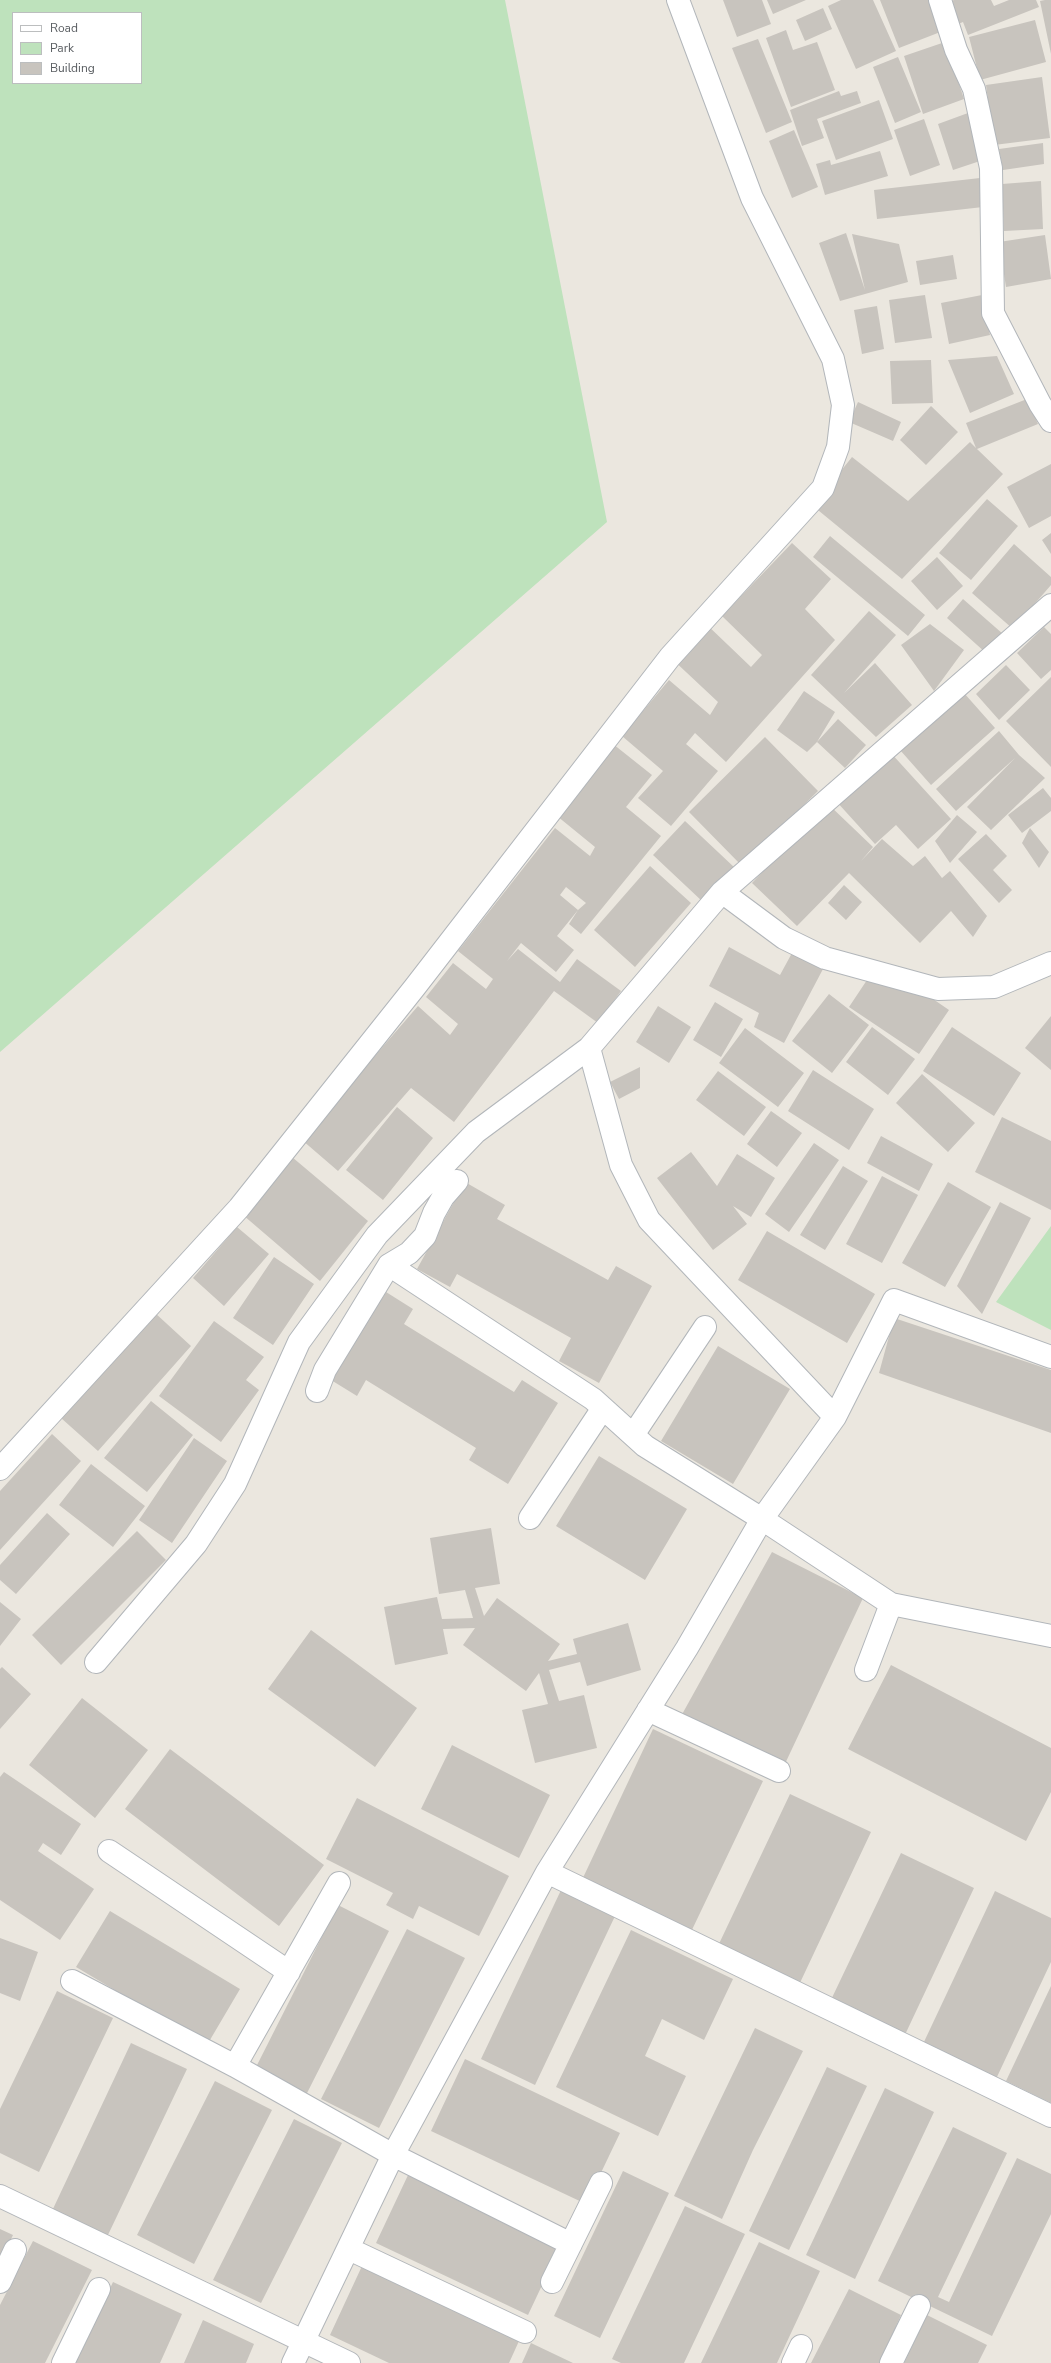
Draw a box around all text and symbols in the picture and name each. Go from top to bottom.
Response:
legend [12,12,142,84]
text: Road [50,20,78,36]
text: Park [50,40,74,56]
text: Building [50,60,95,76]

